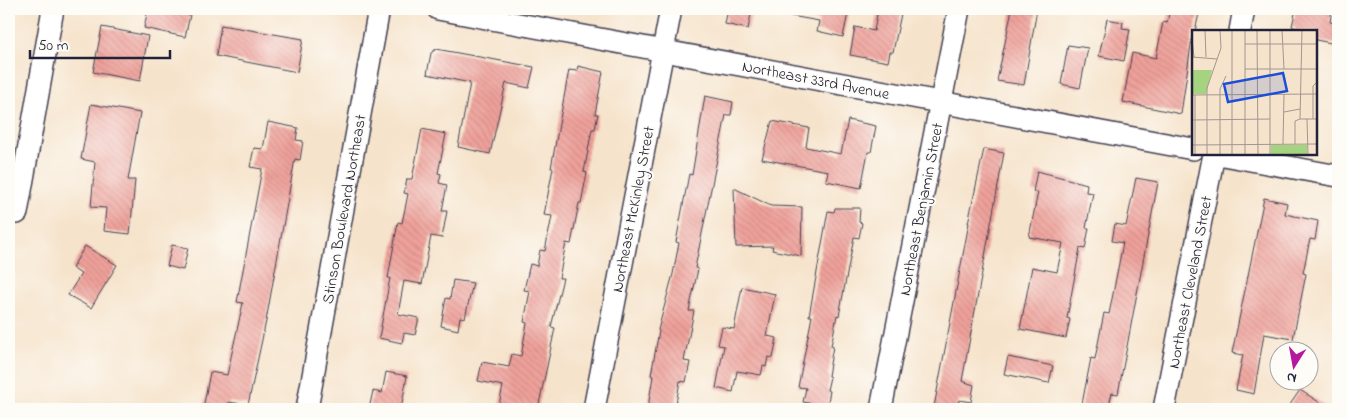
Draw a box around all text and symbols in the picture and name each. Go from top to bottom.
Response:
scale bar [30,28,170,60]
inset map [1192,30,1317,155]
text: 50 m [38,35,69,57]
street label: Northeast 33rd Avenue [740,55,892,107]
street label: Stinson Boulevard Northeast [316,112,374,306]
street label: Northeast Benjamin Street [893,120,951,298]
street label: Northeast McKinley Street [606,124,662,295]
street label: Northeast Cleveland Street [1162,193,1220,371]
north arrow [1270,340,1320,390]
text: N [1285,366,1298,388]

